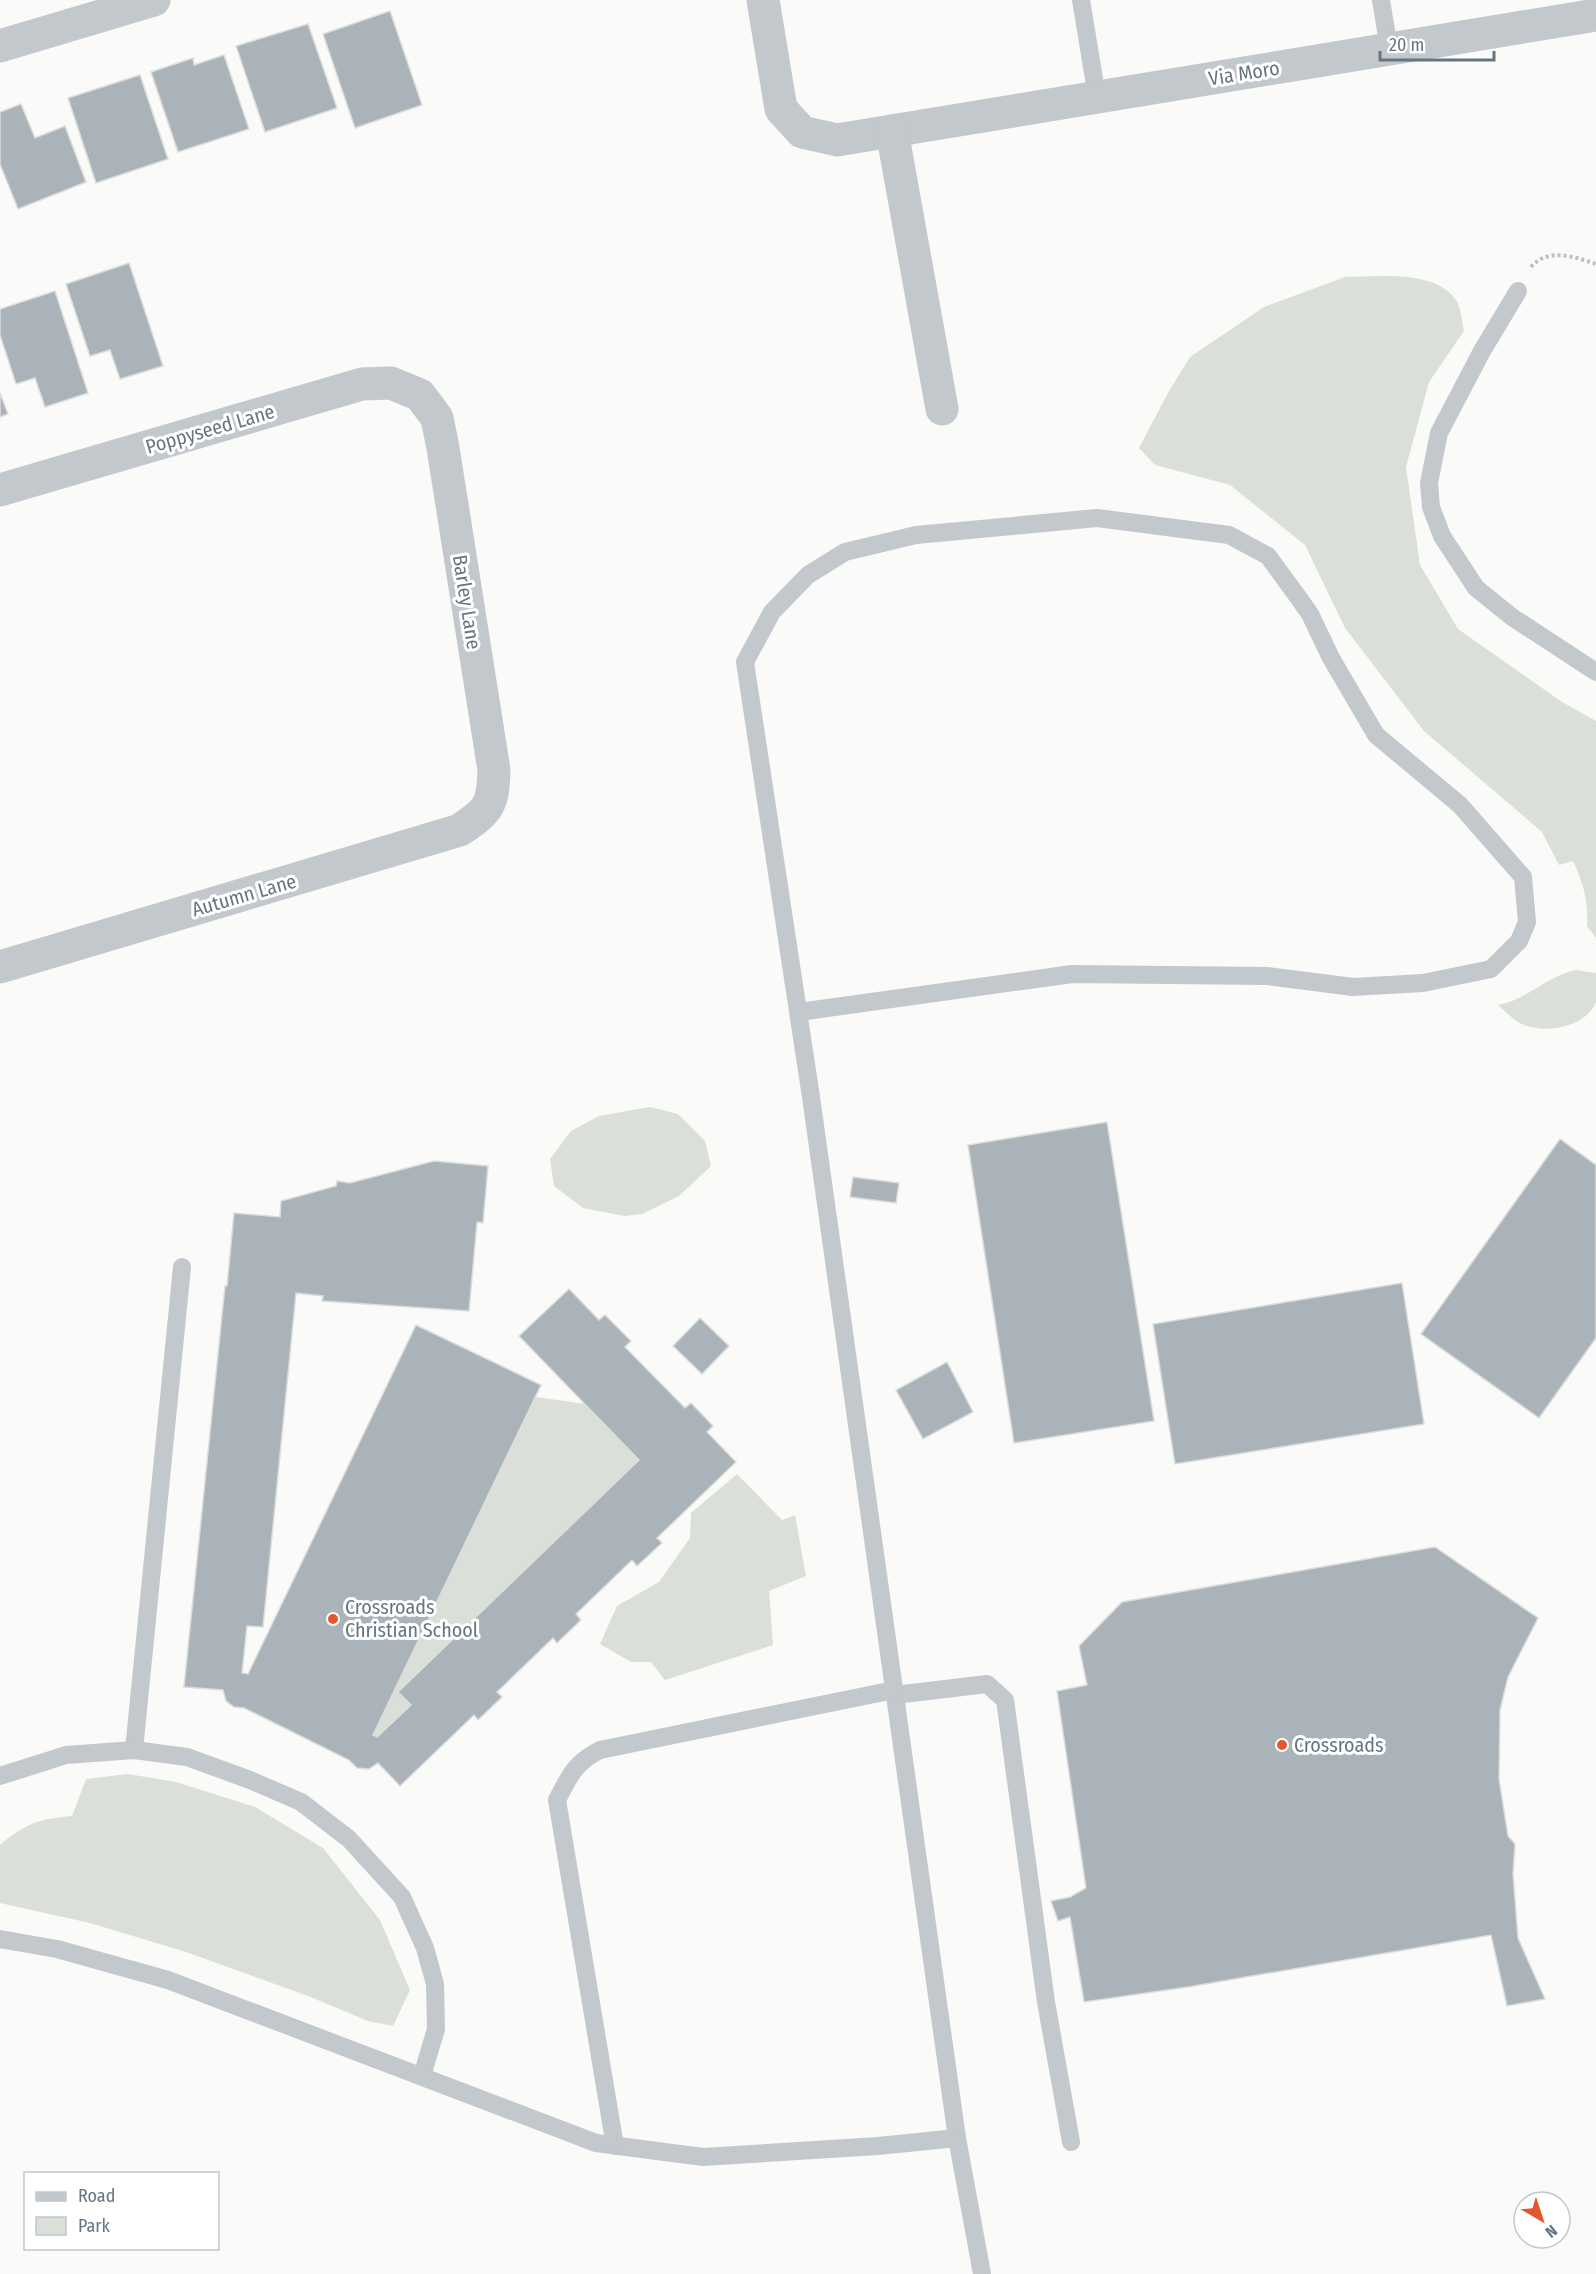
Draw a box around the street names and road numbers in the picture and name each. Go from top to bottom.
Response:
street label: Via Moro [1207,56,1281,90]
street label: Poppyseed Lane [143,399,277,459]
street label: Barley Lane [448,553,486,651]
street label: Autumn Lane [189,869,299,921]

